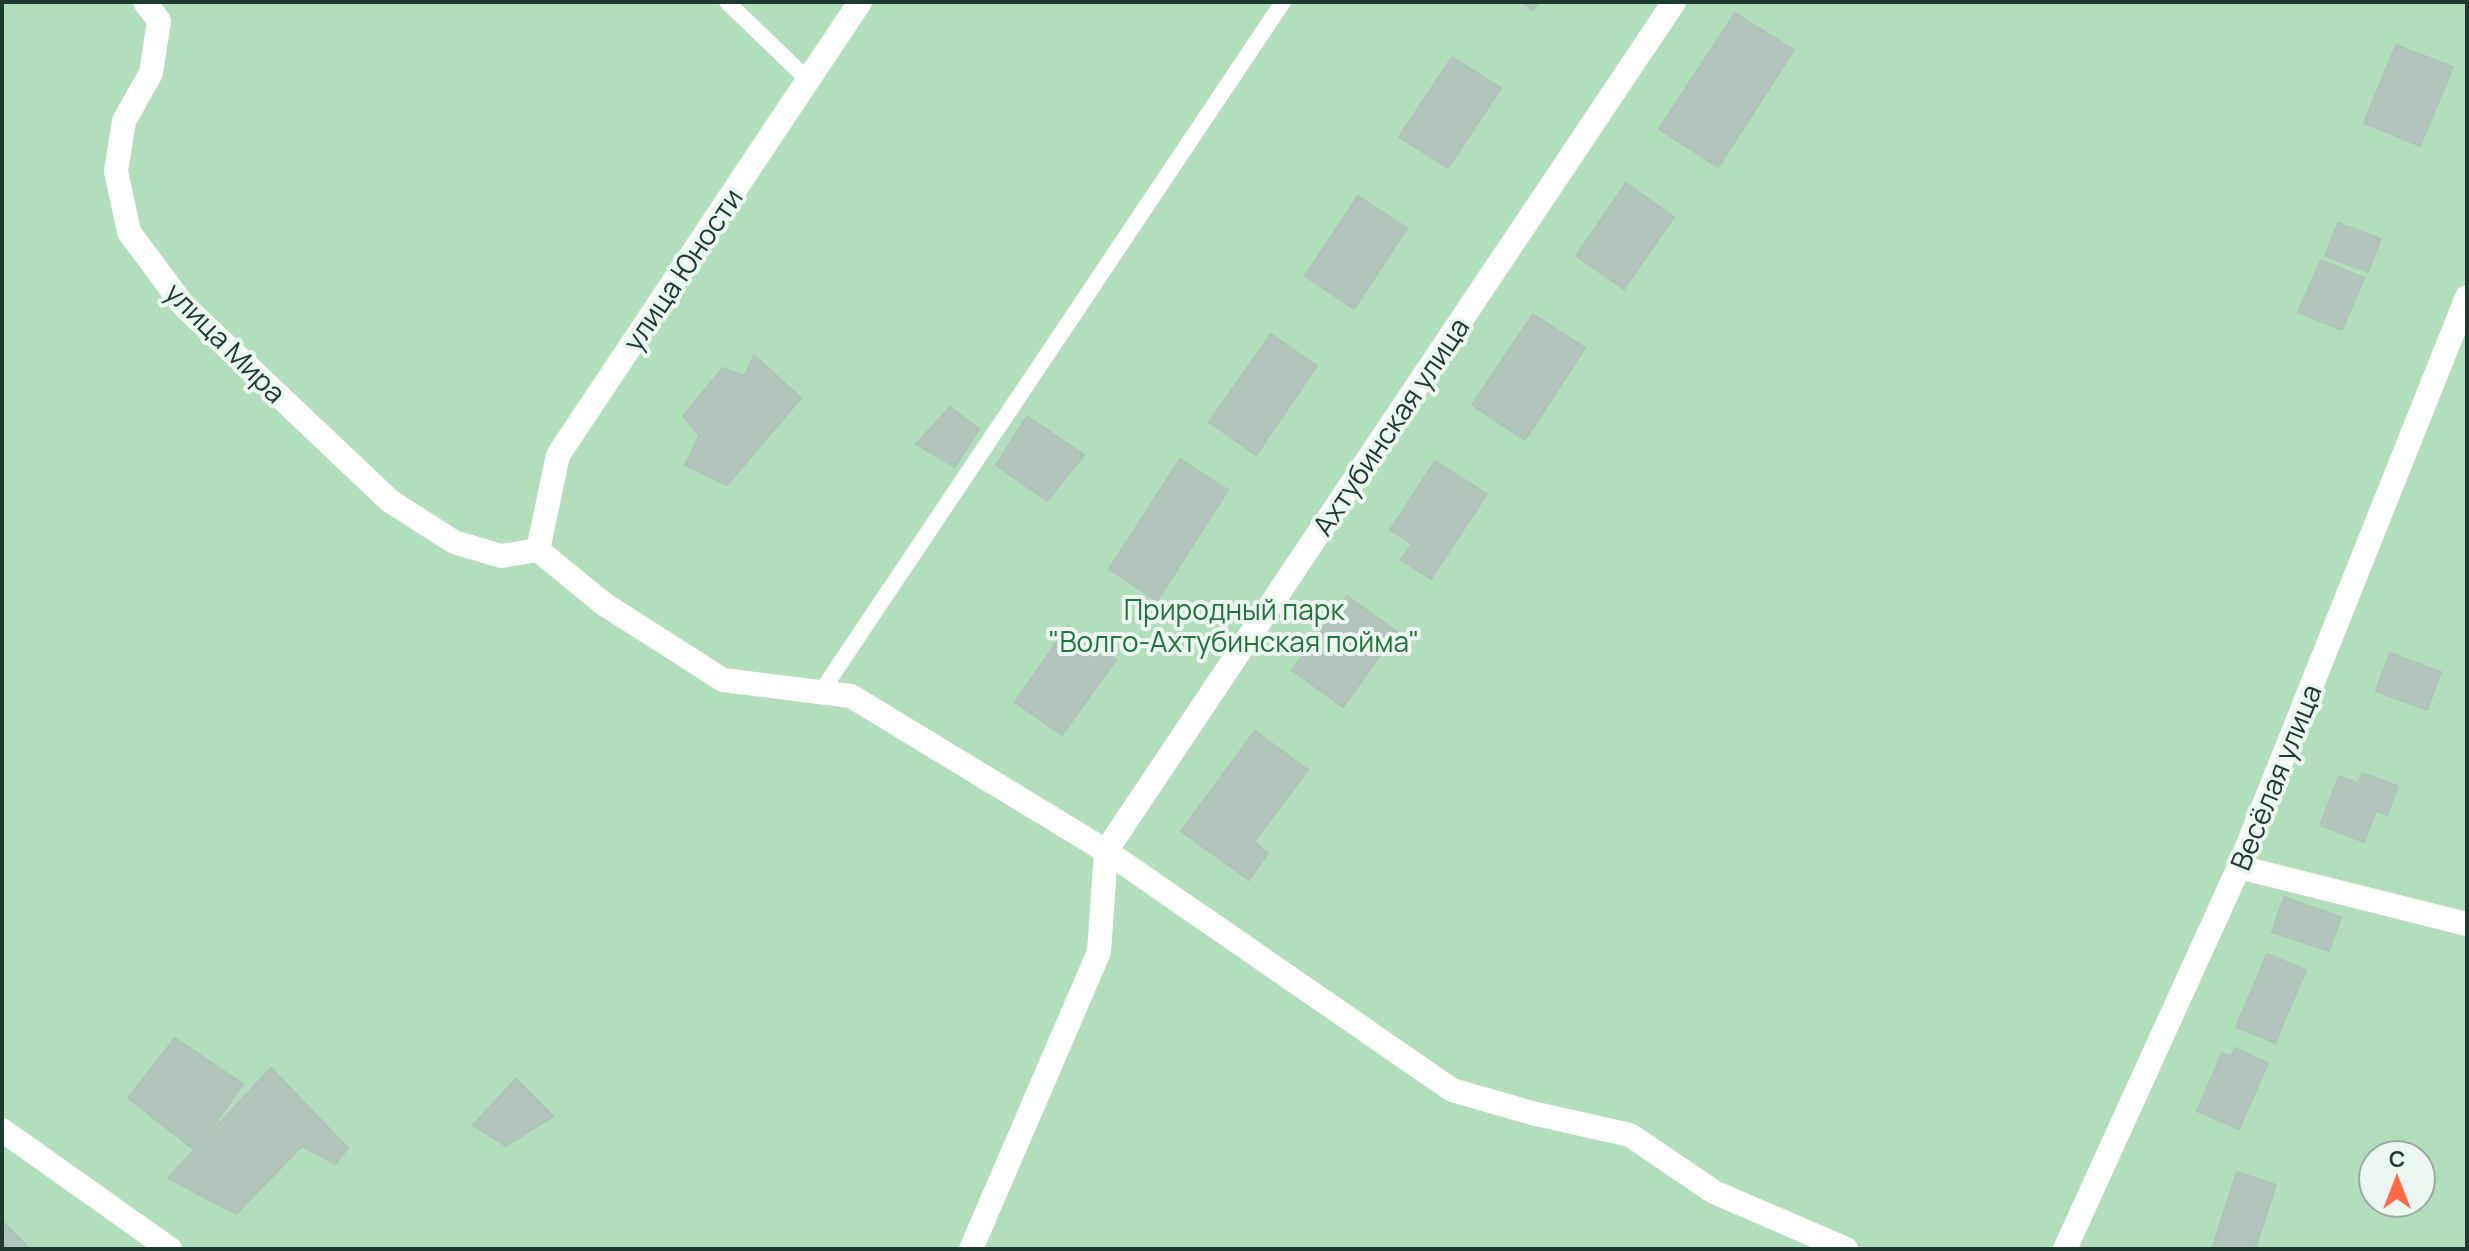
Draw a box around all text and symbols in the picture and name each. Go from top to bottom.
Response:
street label: улица Юности [613,180,751,358]
street label: улица Мира [157,273,295,411]
street label: Ахтубинская улица [1303,310,1477,542]
park label: Природный парк "Волго-Ахтубинская пойма" [1048,590,1420,660]
street label: Весёлая улица [2220,678,2330,876]
north arrow [2357,1139,2437,1219]
text: С [2389,1144,2405,1174]

